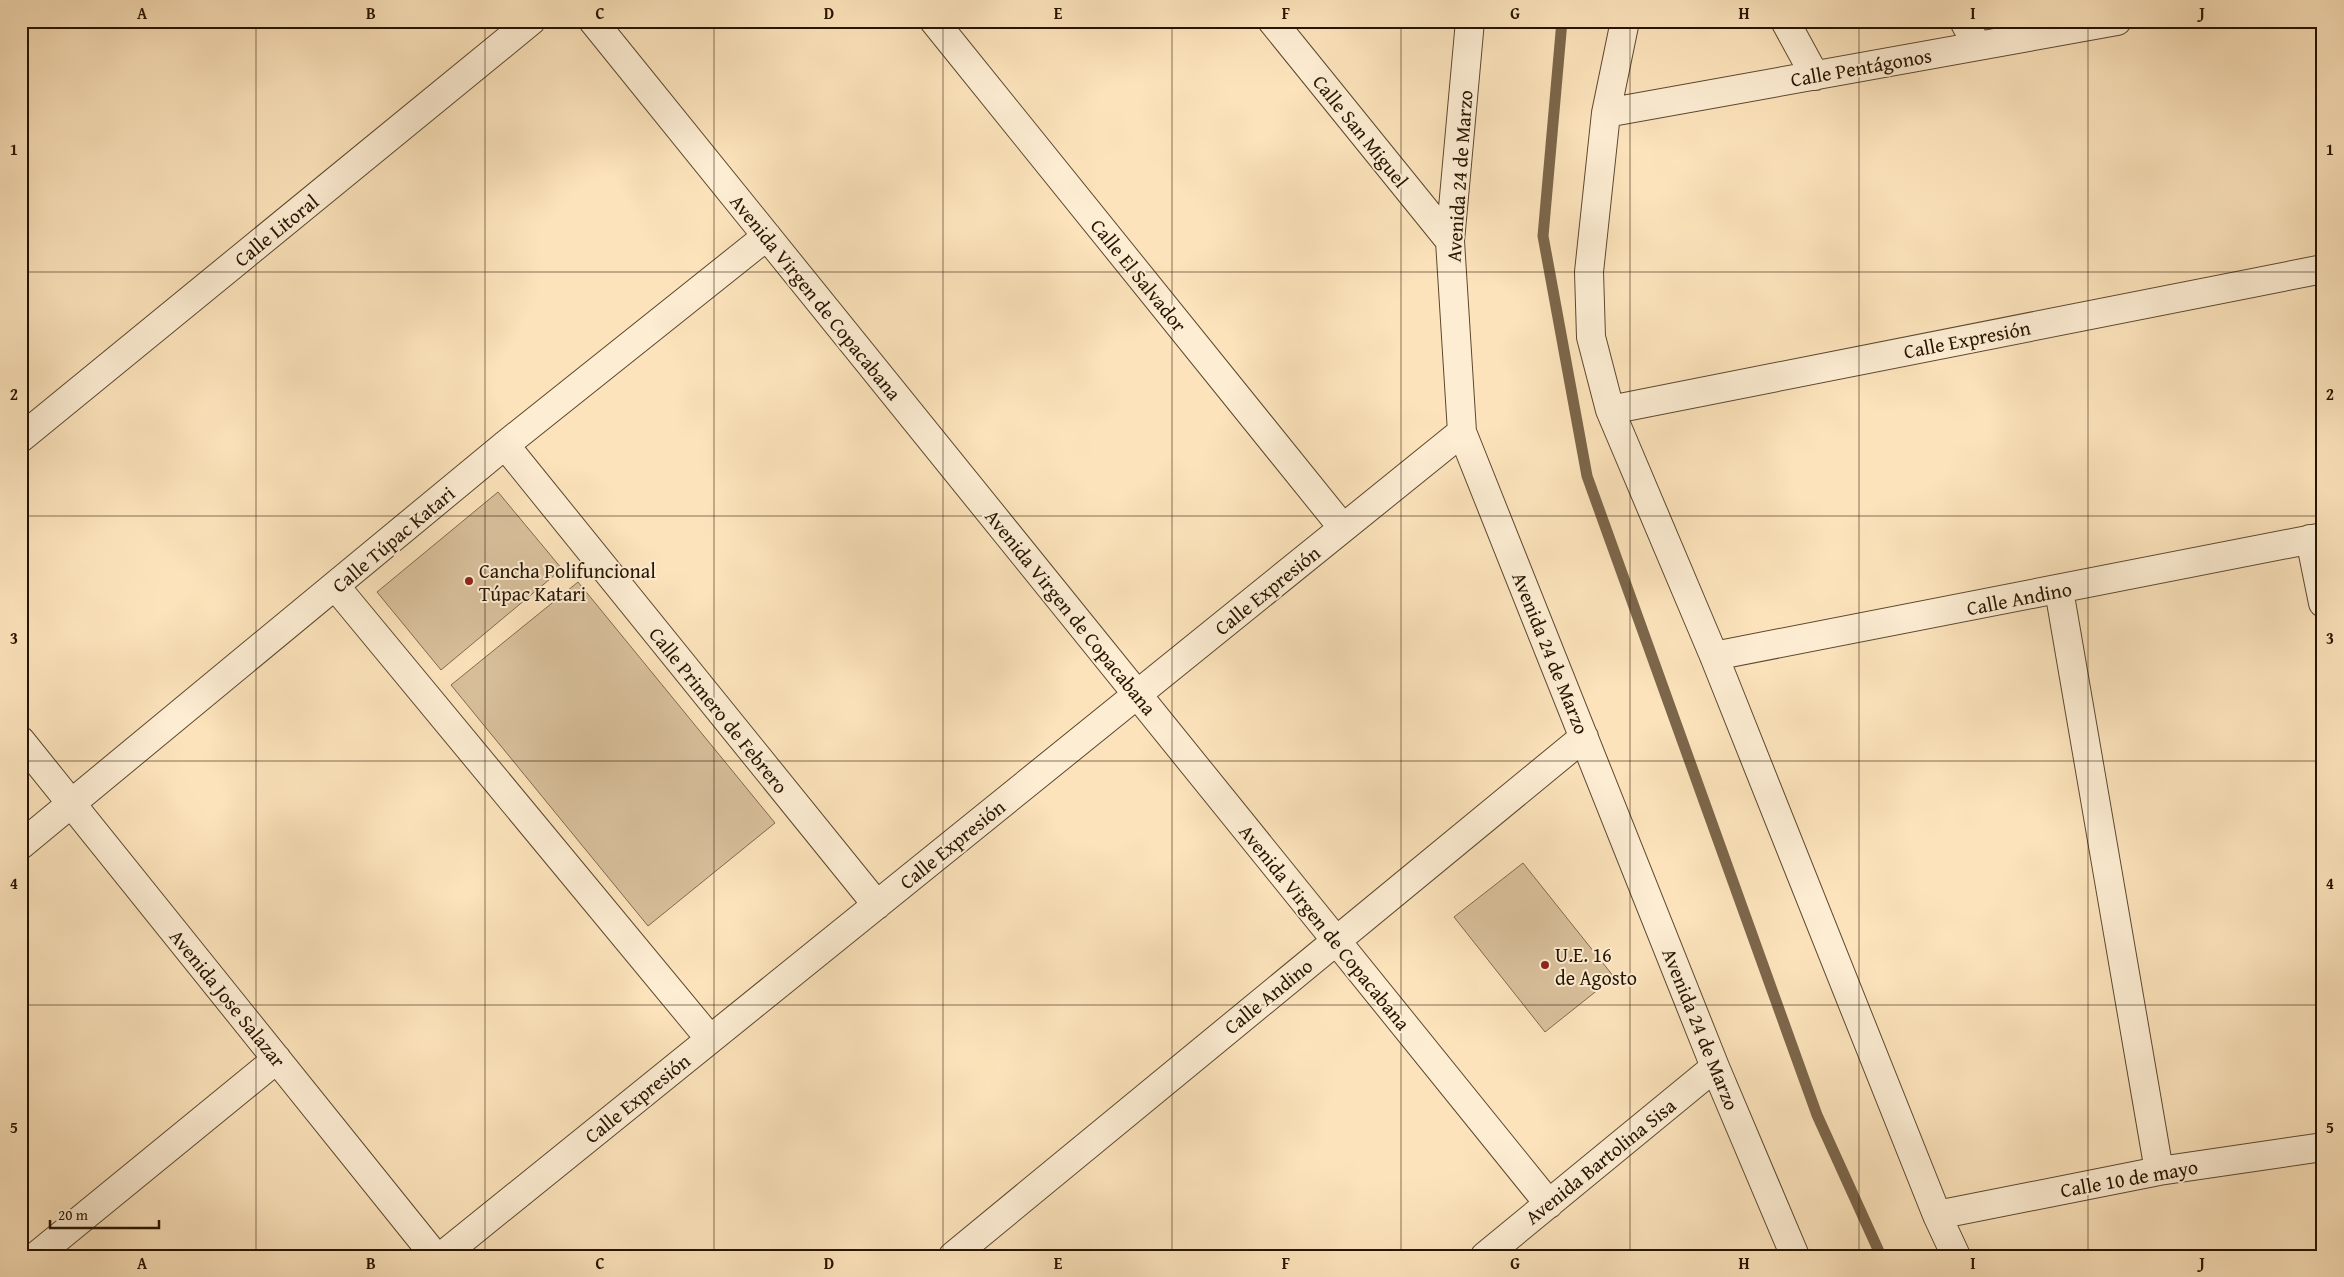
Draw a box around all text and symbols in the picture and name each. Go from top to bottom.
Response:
text: A [137,1,148,25]
text: B [366,1,376,25]
text: C [595,1,605,25]
text: D [824,1,834,25]
text: E [1054,1,1063,25]
text: F [1282,1,1290,25]
text: G [1510,1,1520,25]
text: H [1738,1,1750,25]
text: I [1970,1,1976,25]
text: J [2196,1,2205,25]
street label: Calle Pentágonos [1788,40,1934,94]
street label: Calle San Miguel [1306,68,1416,194]
street label: Avenida 24 de Marzo [1439,89,1479,263]
text: 1 [10,137,18,161]
text: 1 [2326,137,2334,161]
street label: Calle Litoral [228,187,325,273]
street label: Avenida Virgen de Copacabana [724,188,909,407]
street label: Calle El Salvador [1084,212,1194,338]
street label: Calle Expresión [1901,312,2033,366]
text: 2 [10,382,18,406]
text: 2 [2326,382,2334,406]
street label: Calle Túpac Katari [325,479,461,599]
street label: Avenida Virgen de Copacabana [979,503,1164,722]
street label: Calle Expresión [1208,538,1326,642]
place label: Cancha Polifuncional Túpac Katari [479,556,656,608]
street label: Avenida 24 de Marzo [1505,568,1597,738]
street label: Calle Andino [1964,574,2074,622]
marker: Cancha Polifuncional Túpac Katari [463,575,475,587]
street label: Calle Primero de Febrero [643,620,795,800]
text: 3 [10,626,18,650]
text: 3 [2326,626,2334,650]
street label: Calle Expresión [893,792,1011,896]
street label: Avenida Virgen de Copacabana [1233,818,1418,1037]
text: 4 [10,871,18,895]
text: 4 [2326,871,2334,895]
street label: Avenida Jose Salazar [163,923,293,1073]
place label: U.E. 16 de Agosto [1555,940,1637,992]
street label: Avenida 24 de Marzo [1655,944,1747,1114]
street label: Calle Andino [1218,951,1318,1041]
marker: U.E. 16 de Agosto [1539,959,1551,971]
street label: Calle Expresión [578,1046,696,1150]
street label: Avenida Bartolina Sisa [1518,1091,1682,1231]
text: 5 [10,1115,18,1139]
text: 5 [2326,1115,2334,1139]
street label: Calle 10 de mayo [2058,1152,2200,1204]
scale bar [50,1197,159,1229]
text: 20 m [58,1204,89,1225]
text: A [137,1251,148,1275]
text: B [366,1251,376,1275]
text: C [595,1251,605,1275]
text: D [824,1251,834,1275]
text: E [1054,1251,1063,1275]
text: F [1282,1251,1290,1275]
text: G [1510,1251,1520,1275]
text: H [1738,1251,1750,1275]
text: I [1970,1251,1976,1275]
text: J [2196,1251,2205,1275]

